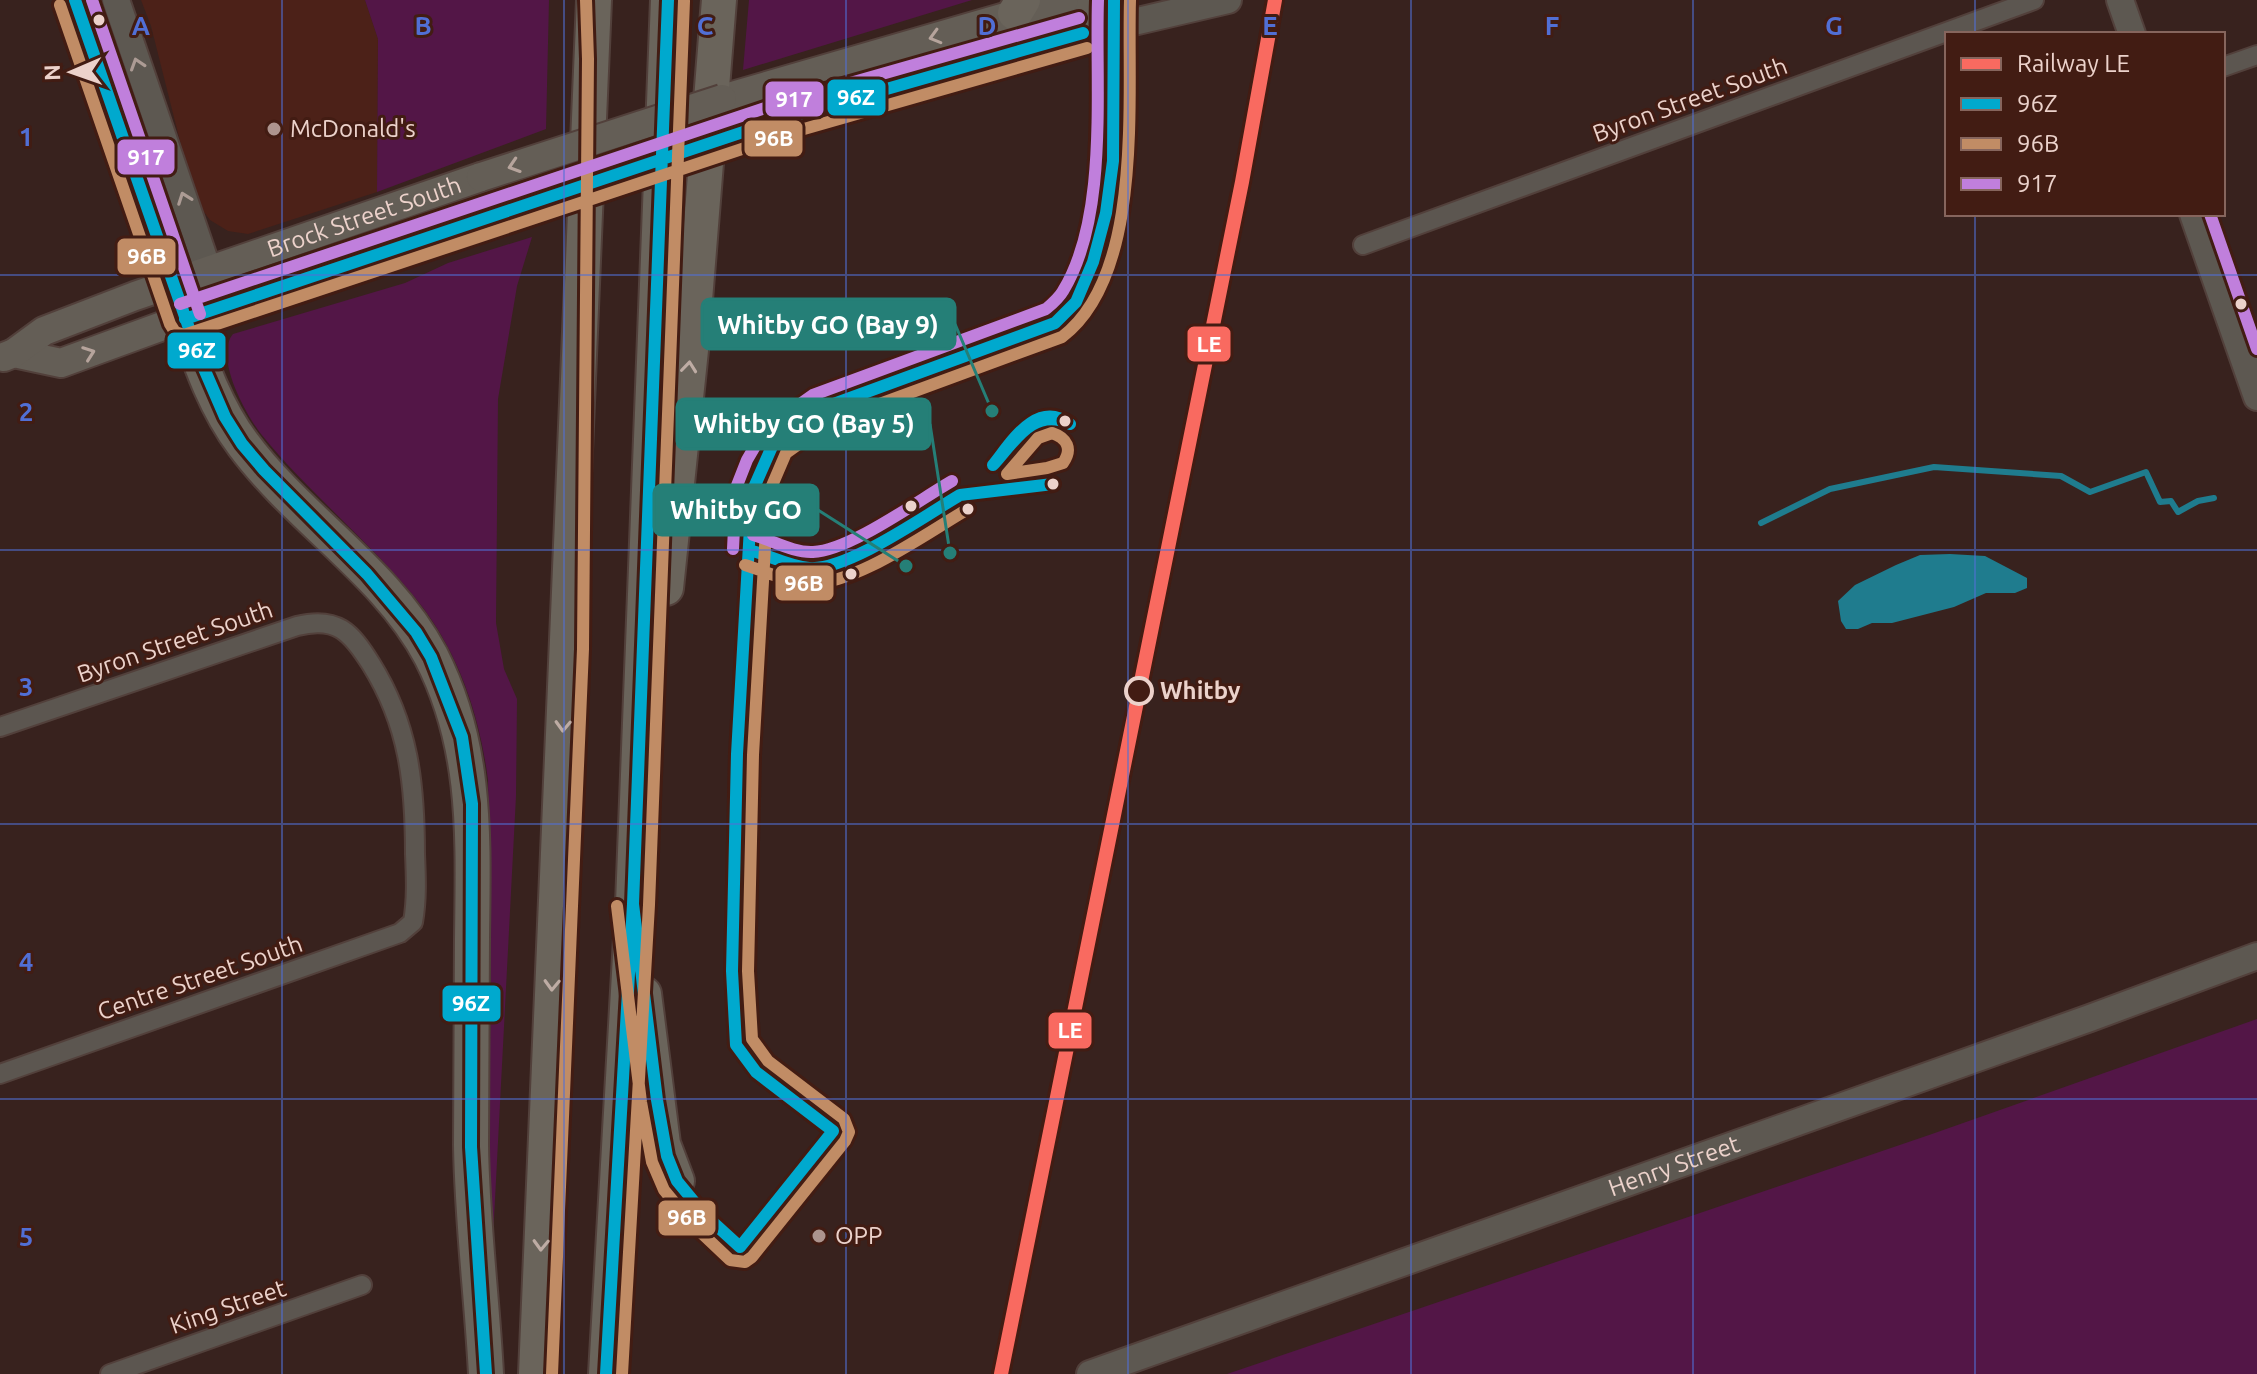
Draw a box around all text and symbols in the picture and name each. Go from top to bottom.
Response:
text: A [132,11,151,40]
text: B [414,11,432,40]
text: C [697,11,714,40]
text: D [978,11,996,40]
text: E [1262,11,1278,40]
text: F [1545,11,1559,40]
text: G [1825,11,1843,40]
unlabelled marker [91,12,107,28]
one-way arrow [928,28,942,44]
north arrow [32,32,112,112]
legend [1945,32,2225,216]
text: Railway LE [2017,50,2130,77]
street label: Byron Street South [1589,52,1791,147]
one-way arrow [131,57,147,71]
text: N [39,64,64,81]
line badge: 96Z [826,78,887,117]
line badge: 917 [764,80,825,118]
text: 96Z [837,84,875,109]
text: 917 [775,86,813,111]
text: 96Z [2017,90,2058,117]
place label: McDonald's [290,115,416,142]
line badge: 96B [743,119,804,158]
marker: McDonald's [265,120,283,138]
text: 1 [19,122,33,151]
text: 96B [754,125,794,150]
text: 96B [2017,130,2059,157]
line badge: 917 [116,138,176,176]
text: 917 [127,144,165,169]
one-way arrow [508,157,521,173]
text: 917 [2017,170,2058,197]
street label: Brock Street South [264,171,465,262]
one-way arrow [177,192,194,206]
line badge: 96B [116,237,177,276]
text: 96B [127,243,167,268]
unlabelled marker [2233,296,2249,312]
callout: Whitby GO (Bay 9) [702,299,955,349]
text: Whitby GO (Bay 9) [717,310,939,339]
line badge: LE [1186,325,1232,363]
line badge: 96Z [166,331,227,370]
text: LE [1196,331,1222,356]
text: 96Z [178,337,216,362]
one-way arrow [81,346,95,363]
one-way arrow [681,360,698,373]
text: 2 [19,397,33,426]
callout: Whitby GO (Bay 5) [677,399,930,449]
text: Whitby GO (Bay 5) [693,409,915,438]
unlabelled marker [1057,413,1073,429]
unlabelled marker [1045,476,1061,492]
callout: Whitby GO [654,485,818,535]
text: Whitby GO [670,495,802,524]
unlabelled marker [903,498,919,514]
unlabelled marker [960,501,976,517]
line badge: 96B [774,564,835,602]
unlabelled marker [843,566,859,582]
text: 96B [784,570,824,595]
street label: Byron Street South [73,595,276,688]
text: 3 [19,672,33,701]
marker: Whitby [1125,677,1153,705]
place label: Whitby [1160,677,1241,704]
one-way arrow [555,720,572,733]
street label: Centre Street South [94,930,306,1025]
text: 4 [19,947,33,976]
one-way arrow [544,979,561,992]
line badge: 96Z [441,984,502,1023]
text: 96Z [452,990,490,1015]
line badge: LE [1047,1011,1093,1050]
text: LE [1057,1017,1083,1042]
street label: Henry Street [1605,1130,1744,1201]
line badge: 96B [657,1199,717,1237]
text: 96B [667,1204,707,1229]
text: 5 [19,1222,33,1251]
place label: OPP [835,1222,882,1249]
marker: OPP [810,1227,828,1245]
one-way arrow [533,1239,550,1252]
street label: King Street [166,1274,290,1339]

